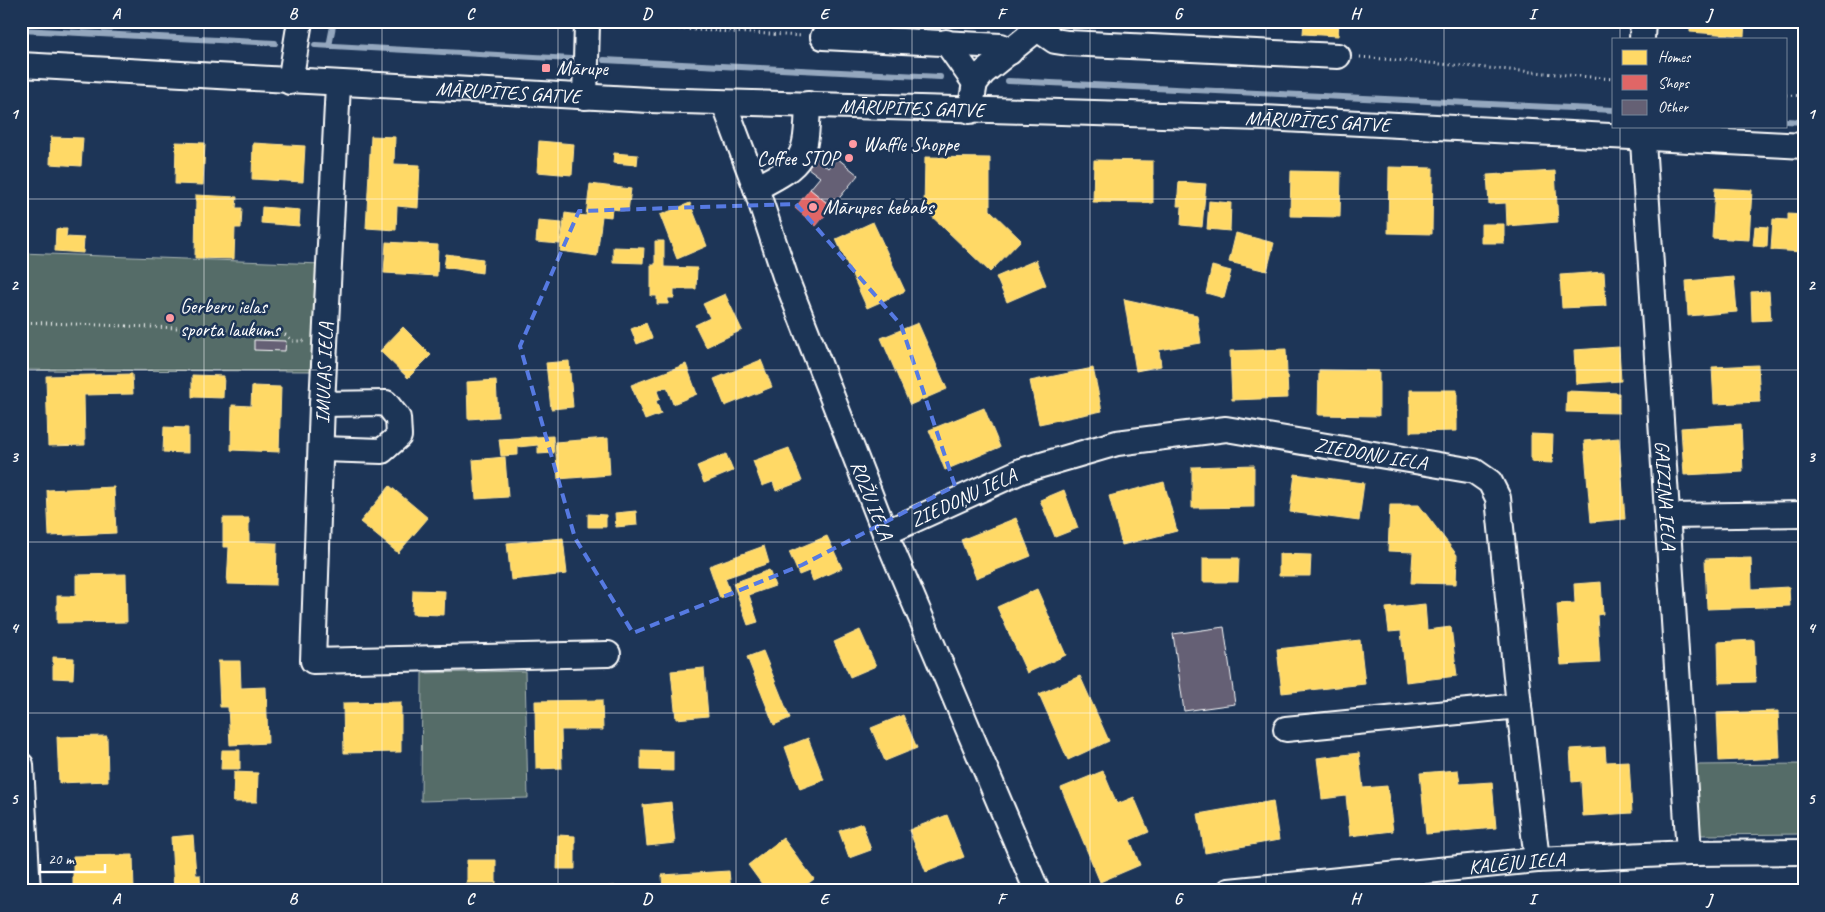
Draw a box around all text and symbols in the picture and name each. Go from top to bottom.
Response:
text: A [112,4,122,24]
text: B [289,4,299,24]
text: C [466,4,476,24]
text: D [642,4,653,24]
text: E [820,4,831,24]
text: F [997,4,1008,24]
text: G [1174,4,1184,24]
text: H [1350,4,1362,24]
text: I [1529,4,1539,24]
text: J [1705,4,1714,24]
legend [1612,38,1788,128]
text: Homes [1658,48,1692,67]
place label: Mārupe [556,56,609,81]
marker: Mārupe [540,62,552,74]
text: Shops [1658,74,1691,93]
street label: MĀRUPĪTES GATVE [435,76,584,109]
street label: MĀRUPĪTES GATVE [839,93,988,122]
text: Other [1658,98,1689,117]
text: 1 [10,104,19,124]
text: 1 [1807,104,1816,124]
street label: MĀRUPĪTES GATVE [1245,105,1394,137]
place label: Waffle Shoppe [863,132,960,157]
marker: Waffle Shoppe [847,138,859,150]
place label: Coffee STOP [757,146,842,171]
marker: Coffee STOP [843,152,855,164]
place label: Mārupes kebabs [823,195,935,220]
marker: Mārupes kebabs [807,201,819,213]
text: 2 [10,275,19,295]
text: 2 [1807,275,1816,295]
place label: Gerberu ielas sporta laukums [180,294,282,342]
marker: Gerberu ielas sporta laukums [164,312,176,324]
street label: IMULAS IELA [310,321,338,424]
street label: ZIEDOŅU IELA [1312,432,1430,475]
street label: GAIZIŅA IELA [1650,440,1682,552]
text: 3 [10,447,19,467]
text: 3 [1807,447,1816,467]
street label: ROŽU IELA [846,457,899,544]
street label: ZIEDOŅU IELA [906,462,1021,532]
text: 4 [10,618,19,638]
text: 4 [1807,618,1816,638]
text: 5 [11,789,20,809]
text: 5 [1808,789,1817,809]
scale bar [40,842,105,874]
street label: KALĒJU IELA [1467,846,1566,879]
text: 20 m [48,850,75,869]
text: A [112,889,122,909]
text: B [289,889,299,909]
text: C [466,889,476,909]
text: D [642,889,653,909]
text: E [820,889,831,909]
text: F [997,889,1008,909]
text: G [1174,889,1184,909]
text: H [1350,889,1362,909]
text: I [1529,889,1539,909]
text: J [1705,889,1714,909]

